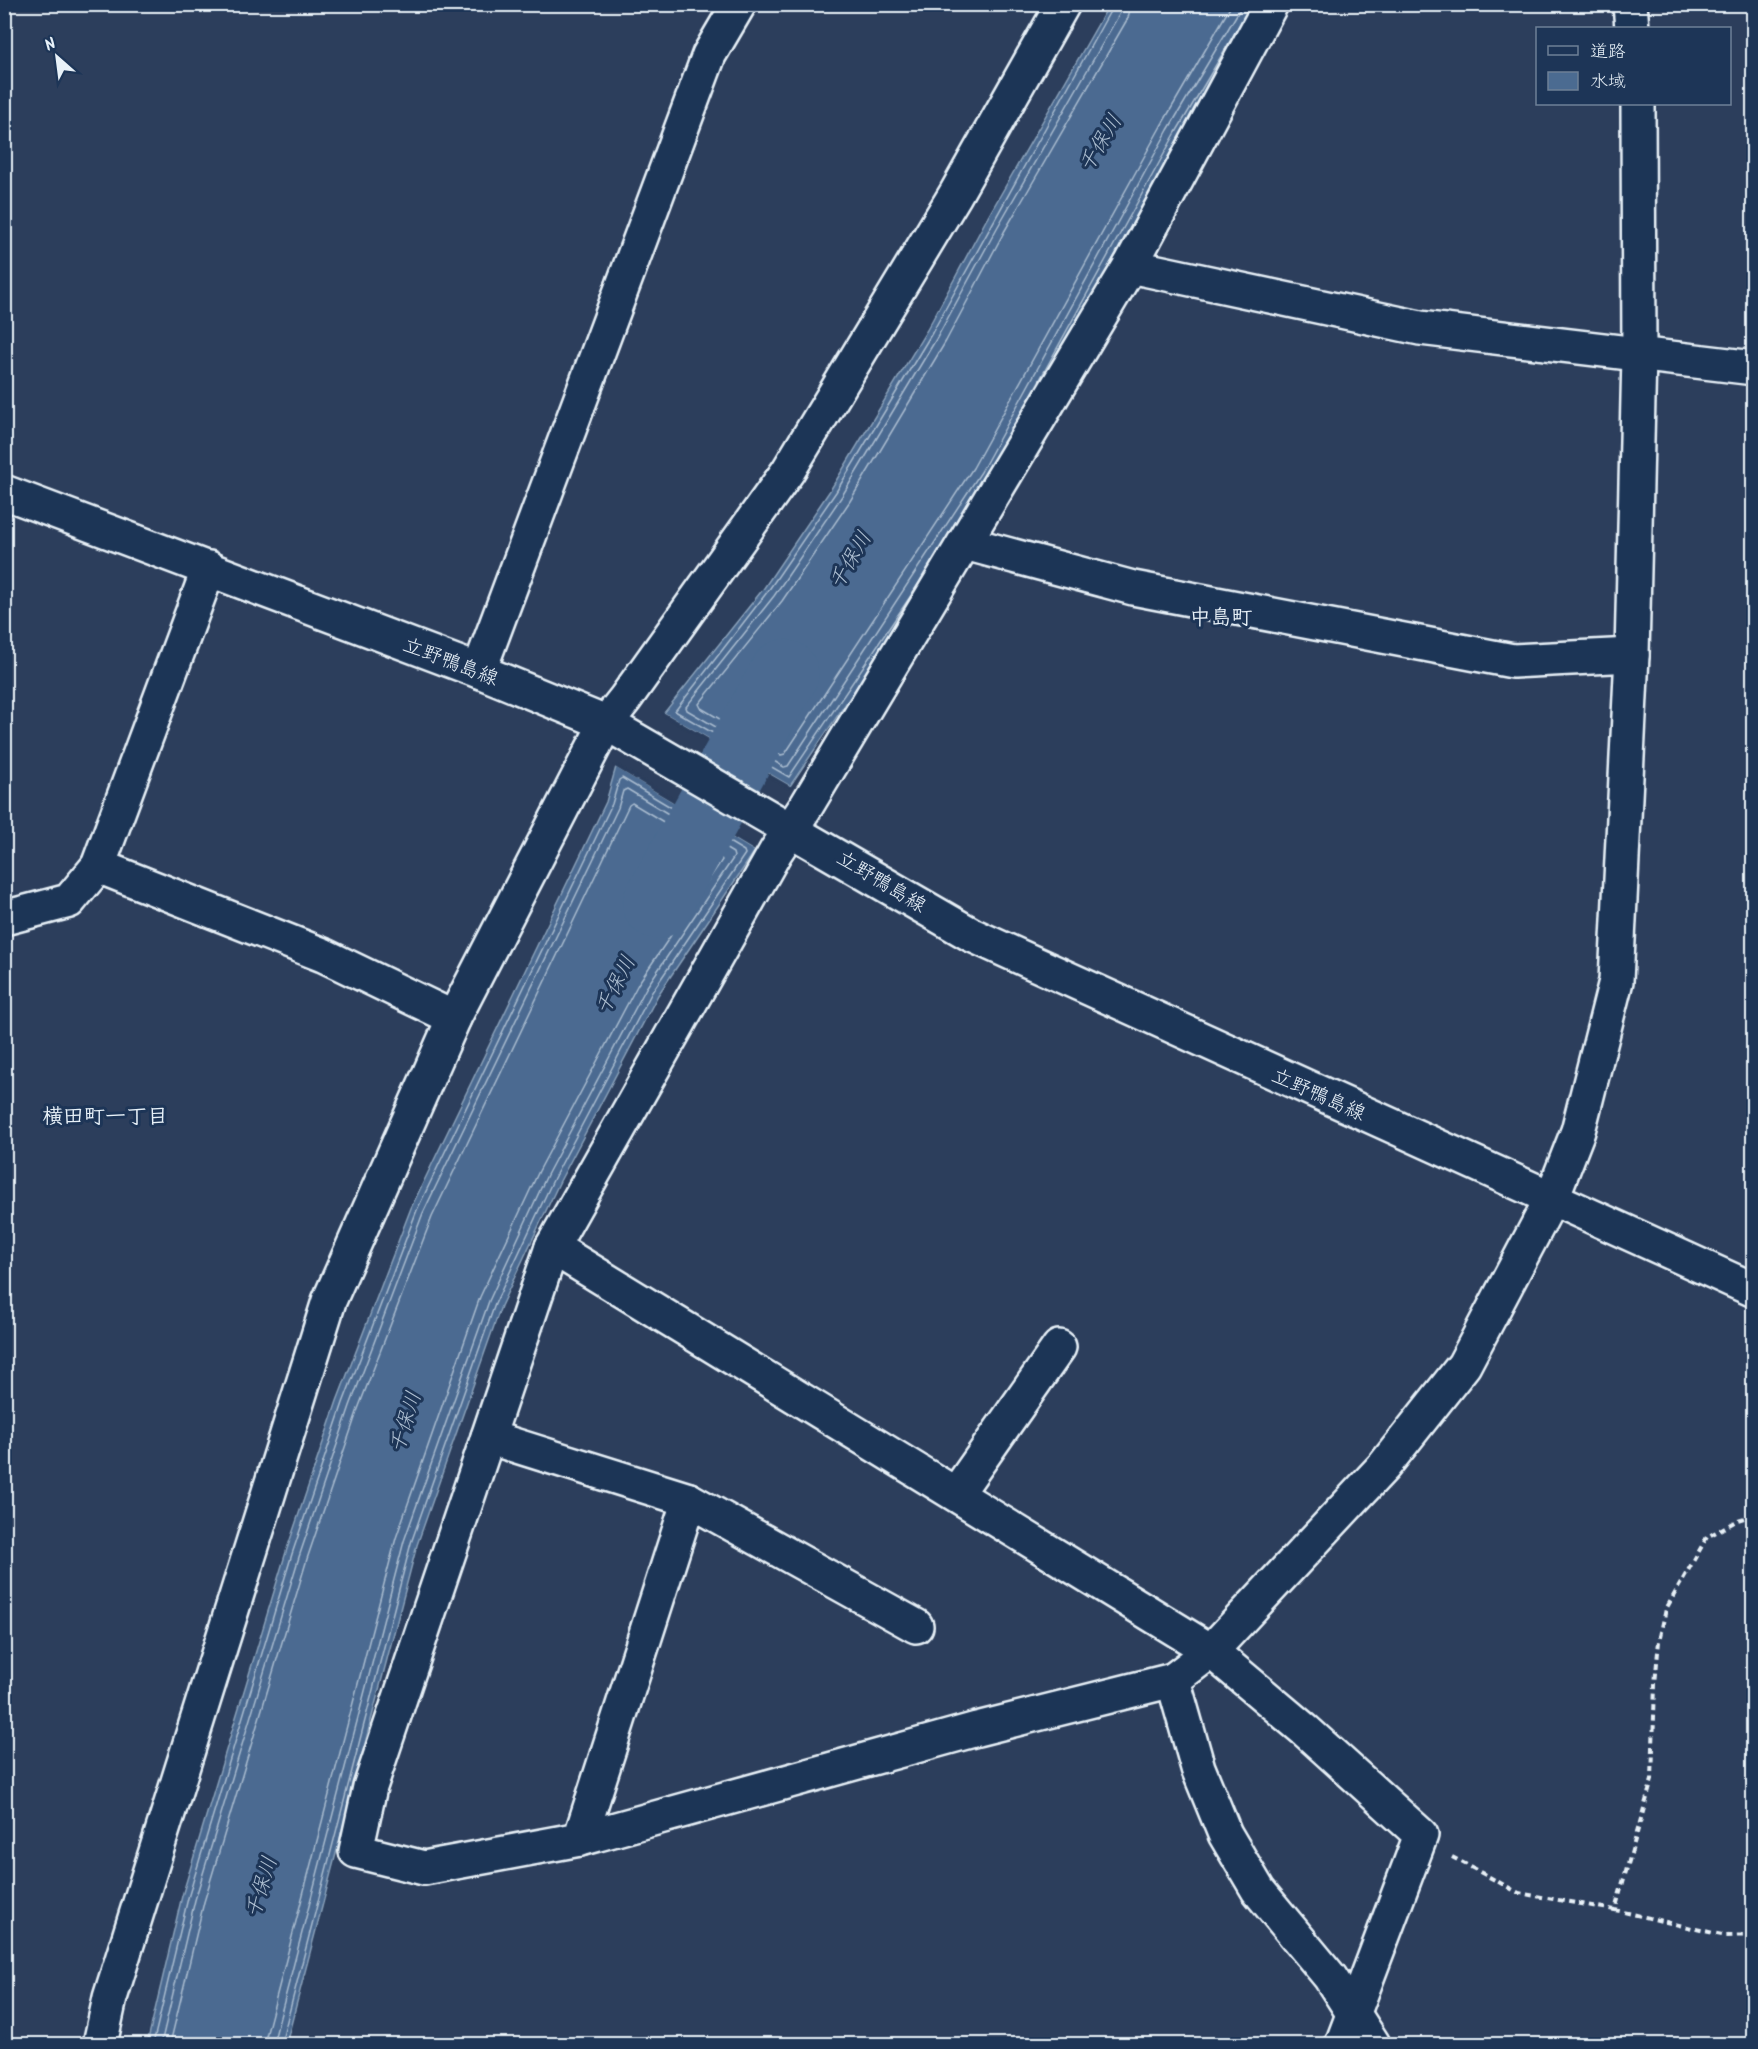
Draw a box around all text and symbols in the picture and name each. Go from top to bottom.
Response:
north arrow [27,27,87,87]
legend [1536,27,1731,105]
text: N [40,32,61,58]
text: 道路 [1590,38,1626,67]
text: 水域 [1590,68,1626,97]
water label: 千保川 [1071,108,1132,179]
water label: 千保川 [821,525,881,596]
district label: 中島町 [1190,602,1253,635]
street label: 立野鴨島線 [398,630,503,696]
street label: 立野鴨島線 [830,843,932,922]
water label: 千保川 [587,950,645,1021]
street label: 立野鴨島線 [1266,1061,1370,1131]
district label: 横田町一丁目 [42,1101,168,1134]
water label: 千保川 [381,1387,431,1457]
water label: 千保川 [237,1852,287,1922]

